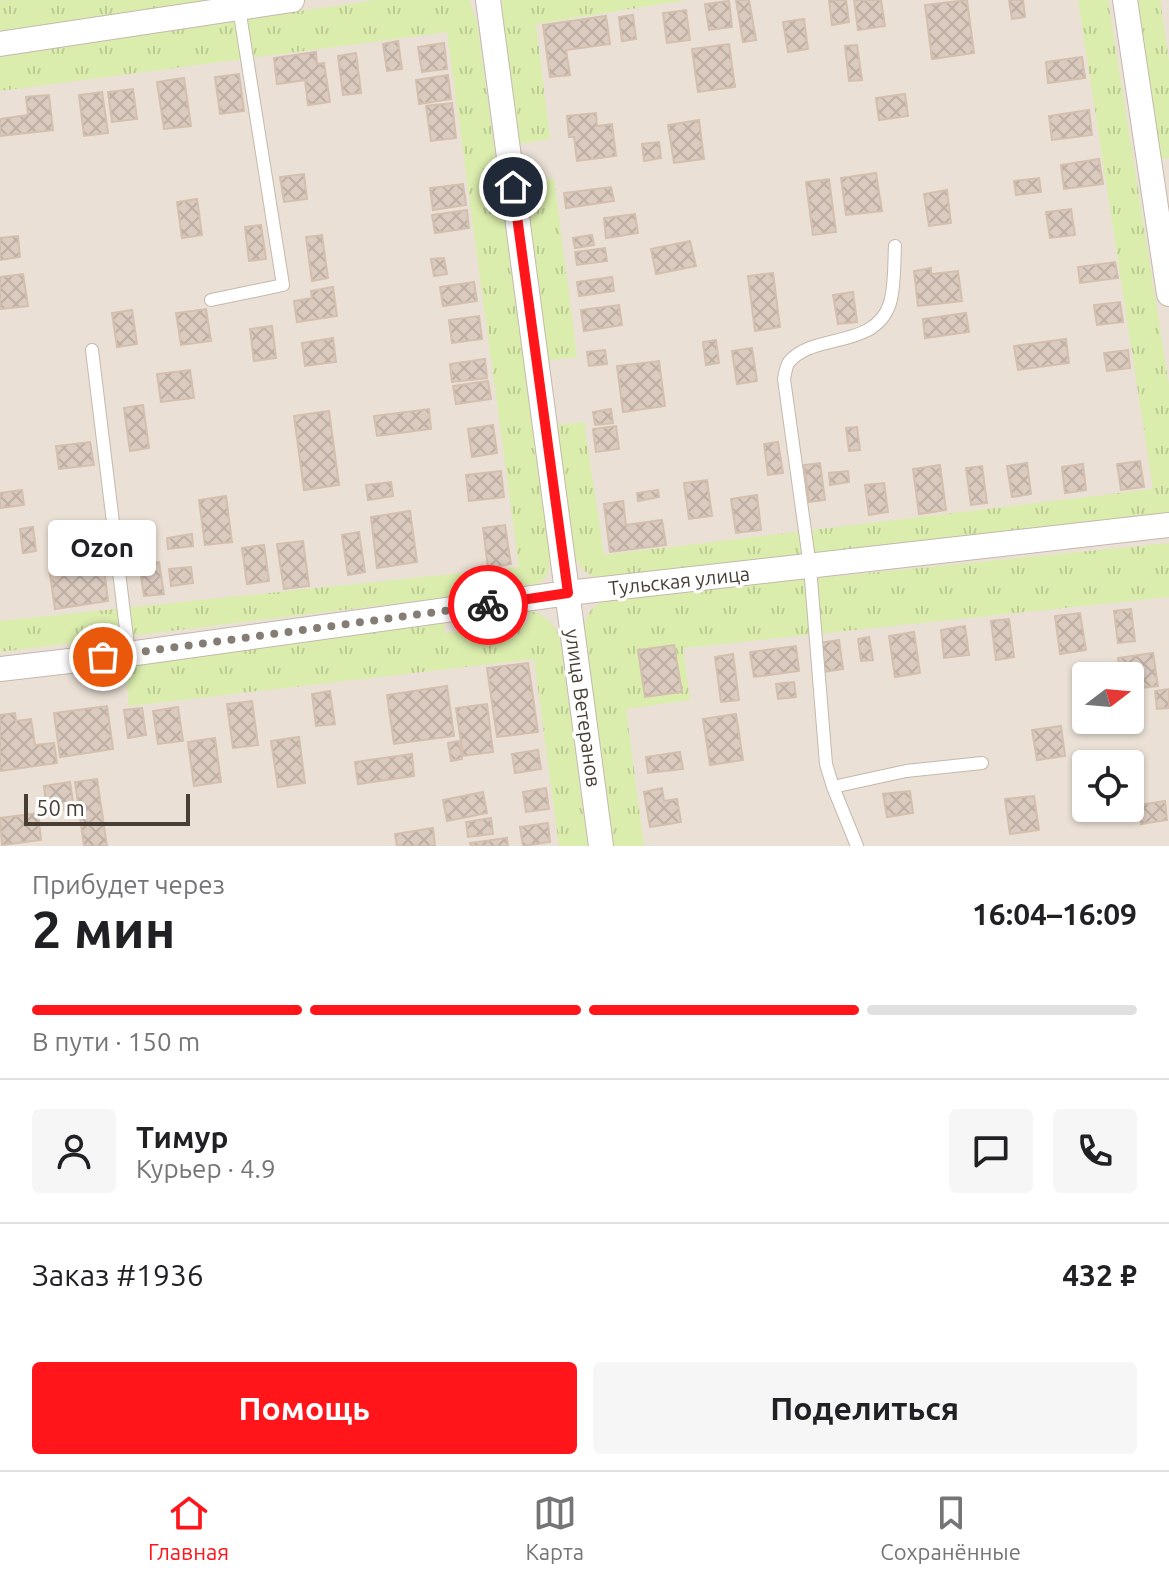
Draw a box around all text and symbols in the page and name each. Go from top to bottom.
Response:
pin [479,153,547,221]
icon: home [491,165,535,209]
callout: Ozon [49,521,157,577]
text: Ozon [70,533,134,562]
street label: Тульская улица [607,562,751,599]
courier [448,565,528,645]
icon: bike [466,583,510,627]
pin [69,623,137,691]
street label: улица Ветеранов [561,627,606,788]
icon: bag [81,635,125,679]
north arrow [1072,662,1144,734]
map controls [1072,662,1144,822]
button: locate [1072,750,1144,822]
scale bar [24,790,190,826]
text: 50 m [36,795,85,820]
text: Прибудет через [32,870,225,899]
text: 16:04–16:09 [972,897,1137,931]
text: 2 мин [32,900,175,958]
text: В пути · 150 m [32,1027,200,1056]
button: person [32,1109,116,1193]
button: chat [949,1109,1033,1193]
button: phone [1053,1109,1137,1193]
text: Тимур [136,1120,228,1154]
text: Курьер · 4.9 [136,1154,276,1183]
text: Заказ #1936 [32,1258,204,1292]
text: 432 ₽ [1062,1258,1137,1292]
button: Помощь [32,1362,577,1454]
button: Поделиться [593,1362,1137,1454]
tab: Главная [148,1491,229,1564]
tab: Карта [525,1491,584,1564]
tab: Сохранённые [880,1491,1021,1564]

